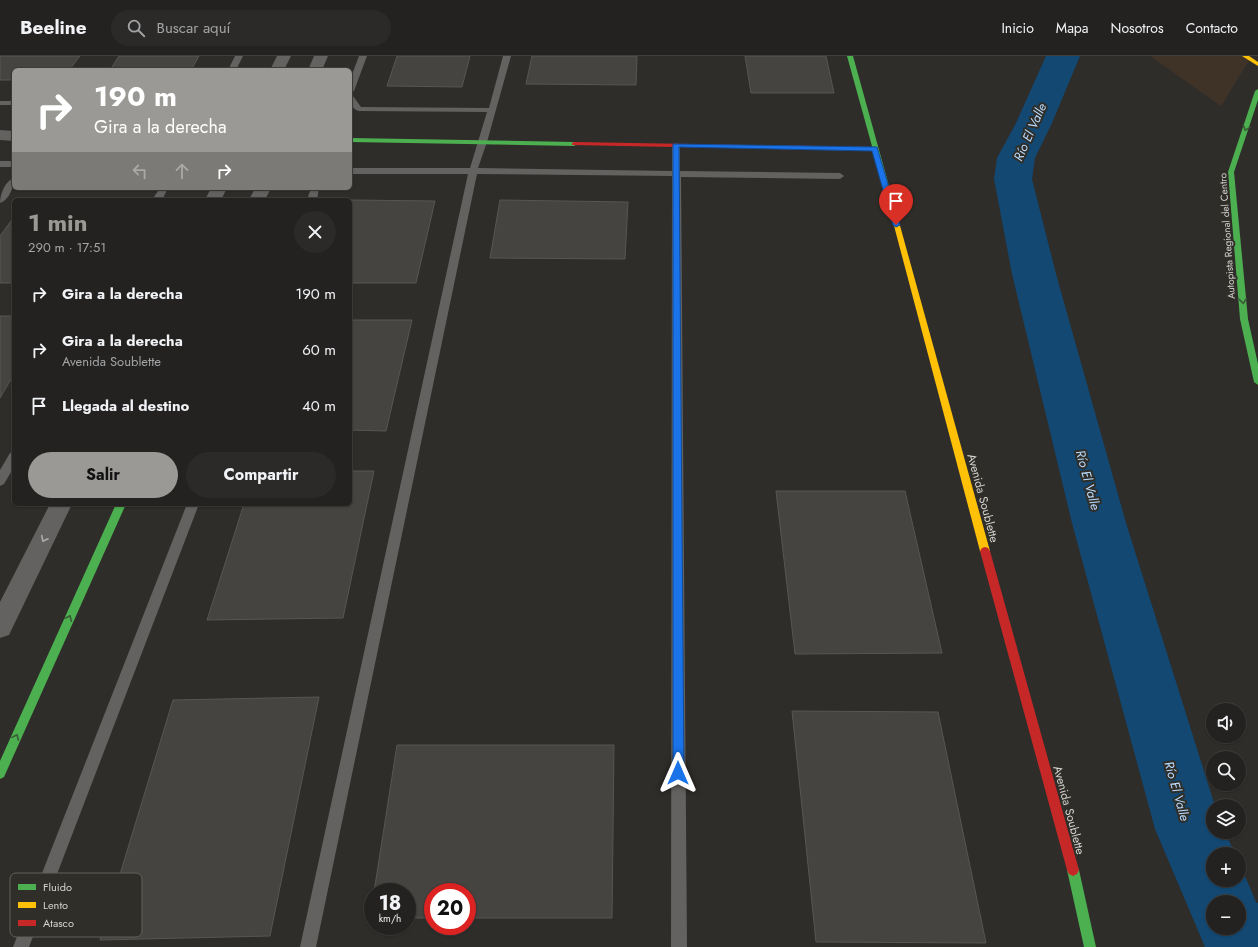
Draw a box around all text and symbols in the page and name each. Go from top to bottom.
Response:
search box [111,10,391,46]
text: Beeline [20,14,87,41]
icon: search [125,17,147,39]
text: Buscar aquí [157,17,230,39]
text: Inicio [1001,18,1034,38]
text: Mapa [1056,18,1089,38]
text: Nosotros [1111,18,1164,38]
text: Contacto [1186,18,1238,38]
text: 190 m [94,76,177,117]
icon: right [28,84,80,136]
water label: Río El Valle [1009,100,1051,164]
text: Gira a la derecha [94,114,227,140]
one-way arrow [1242,124,1251,131]
icon: left [129,160,151,182]
icon: ahead [171,160,193,182]
icon: right [213,160,235,182]
street label: Autopista Regional del Centro [1215,172,1239,300]
pin [879,184,913,225]
icon: arrive [885,190,907,212]
text: 1 min [28,205,88,240]
button: close [294,211,336,253]
text: 290 m · 17:51 [28,238,106,257]
icon: right [28,283,50,305]
text: Gira a la derecha [62,283,183,305]
text: 190 m [295,283,336,305]
one-way arrow [1238,298,1247,304]
text: Gira a la derecha [62,330,183,352]
icon: right [28,339,50,361]
text: 60 m [302,339,336,361]
text: Avenida Soublette [62,352,161,371]
icon: arrive [28,395,50,417]
text: Llegada al destino [62,395,189,417]
text: 40 m [302,395,336,417]
water label: Río El Valle [1071,448,1105,513]
button: Salir [28,452,178,498]
button: Compartir [186,452,336,498]
street label: Avenida Soublette [962,452,1004,544]
one-way arrow [41,535,49,542]
one-way arrow [64,615,72,623]
map controls [1206,703,1246,935]
button: sound [1206,703,1246,743]
one-way arrow [11,734,19,741]
button: search [1206,751,1246,791]
position arrow [657,752,699,794]
water label: Río El Valle [1159,759,1195,824]
street label: Avenida Soublette [1048,764,1090,856]
button: layers [1206,799,1246,839]
button: + [1206,847,1246,887]
legend [10,873,142,937]
text: Fluido [43,879,72,895]
speed limit sign: 20 [424,883,476,935]
text: 18 [379,889,401,918]
button: − [1206,895,1246,935]
text: Lento [43,897,68,913]
text: km/h [379,911,401,926]
text: Atasco [43,915,74,931]

